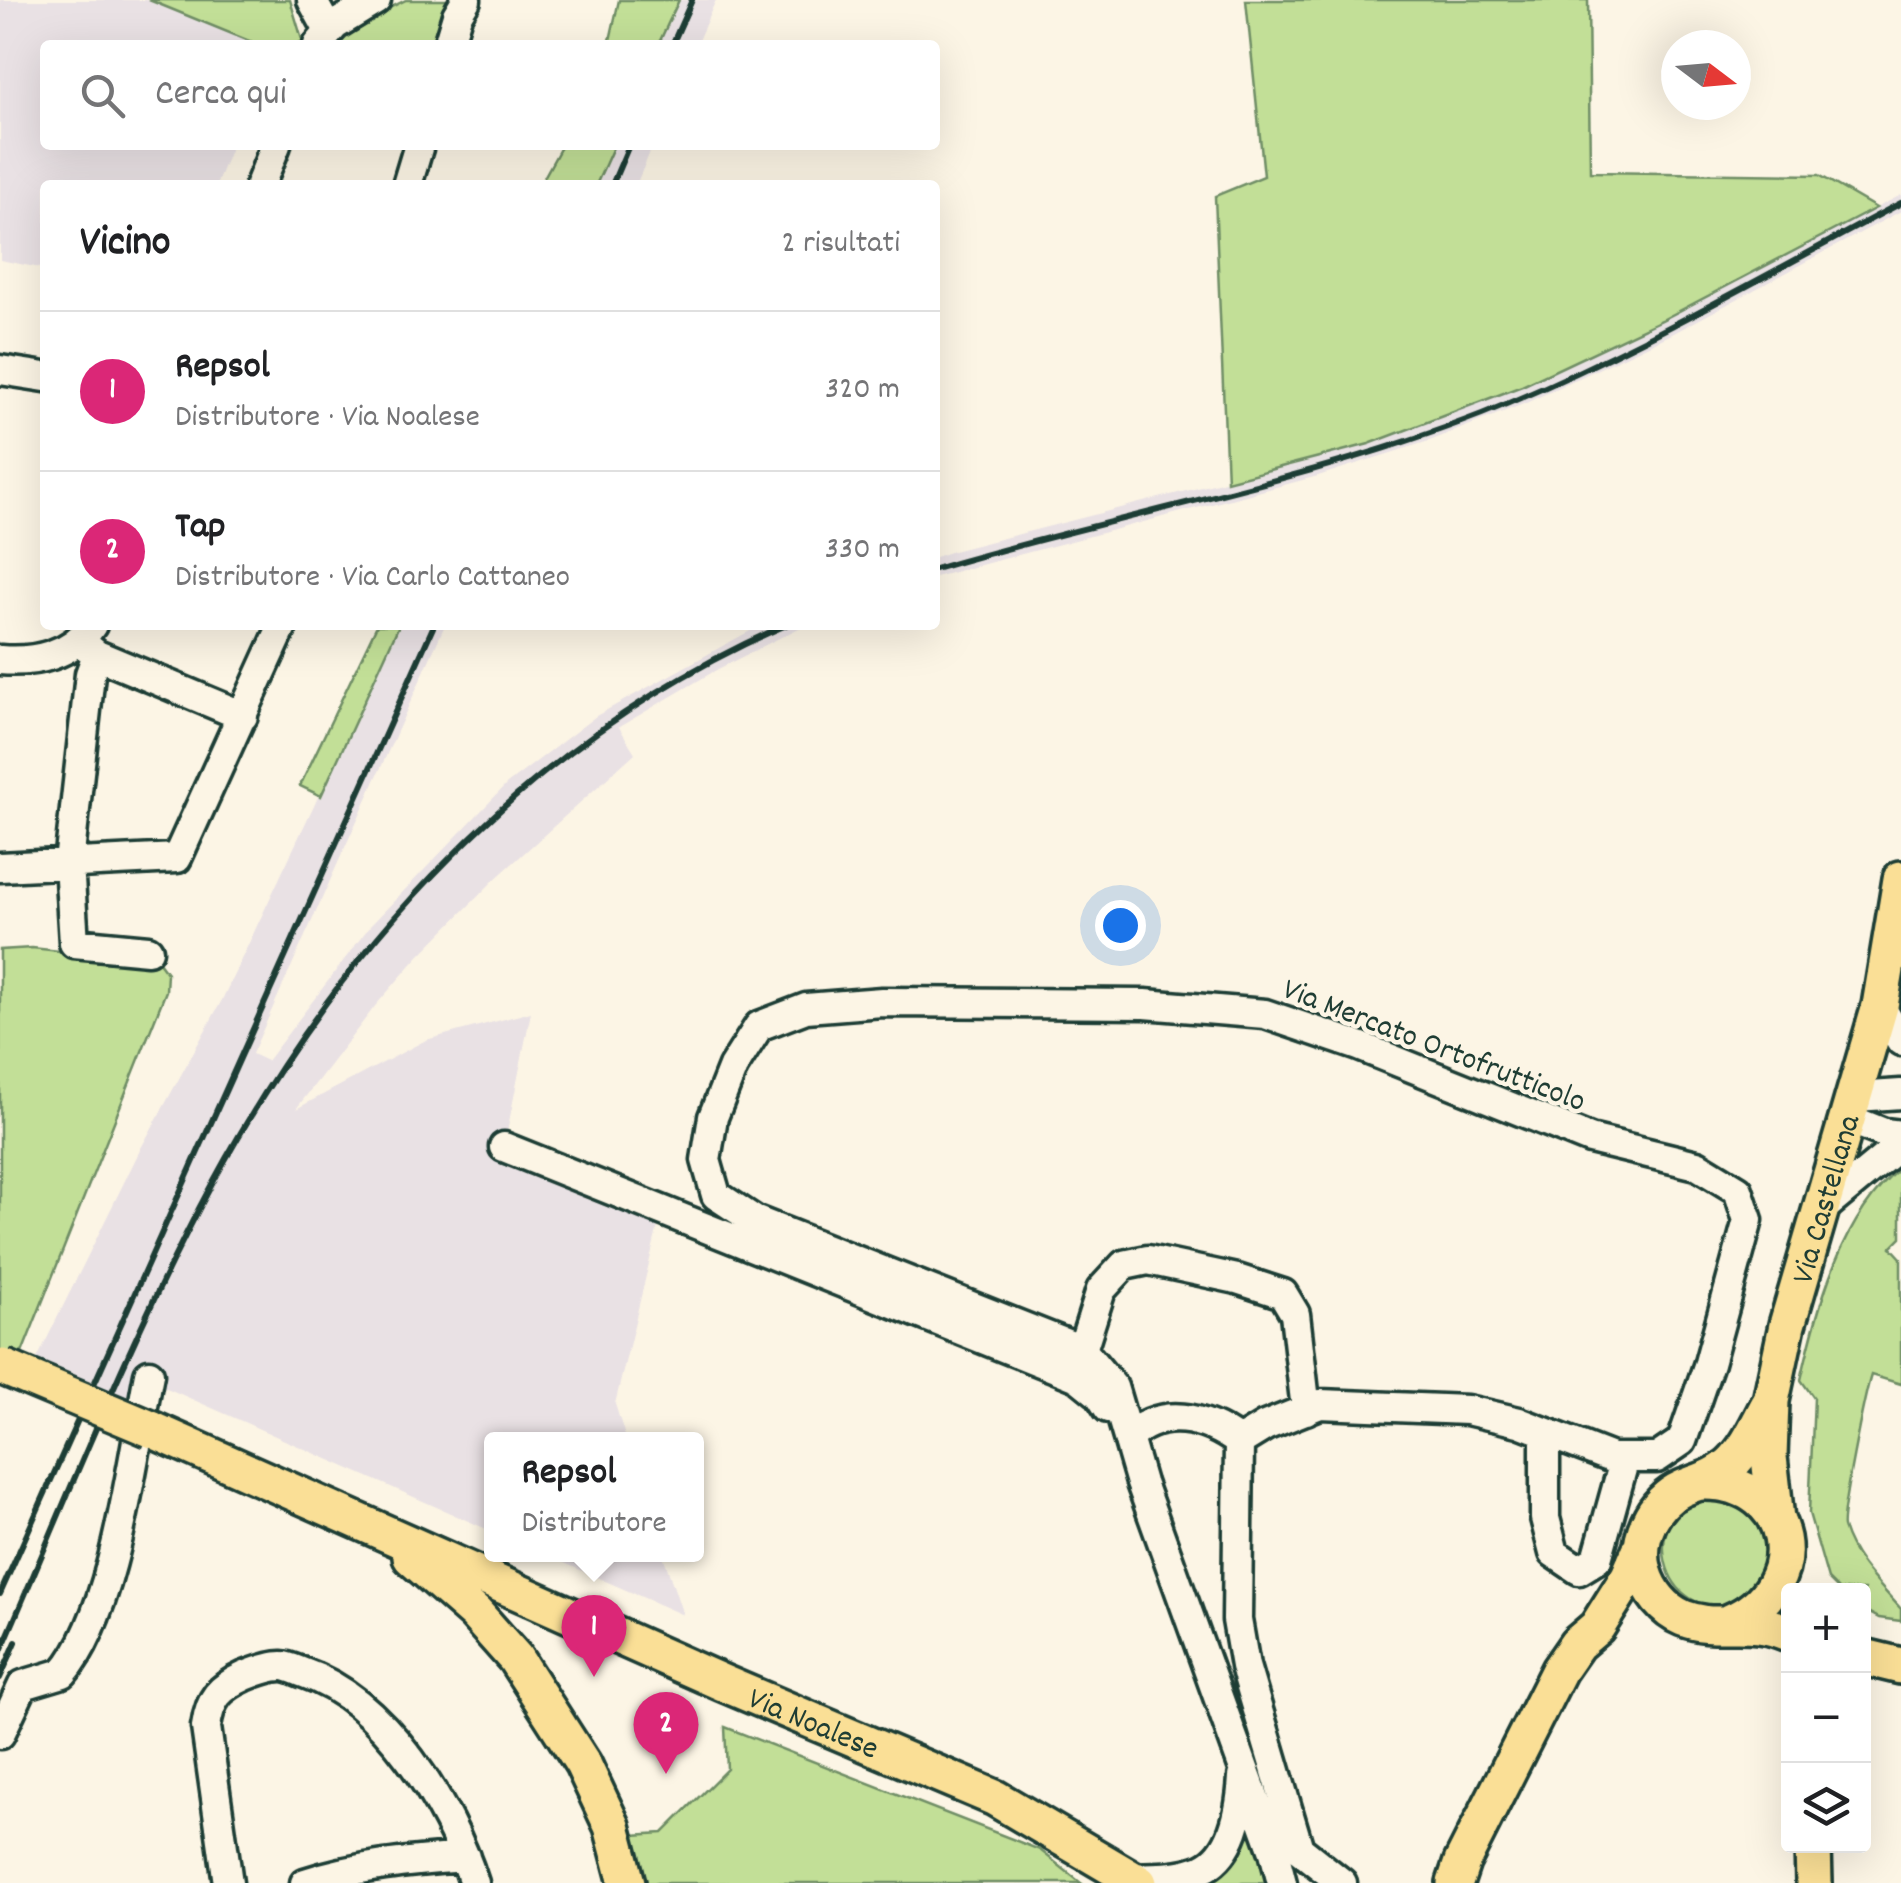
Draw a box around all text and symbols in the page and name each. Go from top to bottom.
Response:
north arrow [1661,30,1751,120]
search box [40,40,940,150]
icon: search [75,68,130,123]
text: Cerca qui [155,68,287,123]
text: Vicino [80,215,171,275]
text: 2 risultati [782,222,900,268]
text: Repsol [175,341,270,396]
text: 1 [109,368,116,414]
text: 320 m [825,368,900,414]
text: Distributore · Via Noalese [175,396,480,442]
text: Tap [175,501,226,556]
text: 2 [106,528,119,574]
text: 330 m [825,528,900,574]
text: Distributore · Via Carlo Cattaneo [175,556,570,602]
your location [1095,900,1146,951]
street label: Via Mercato Ortofrutticolo [1275,969,1591,1127]
street label: Via Castellana [1782,1109,1875,1290]
popup [484,1432,704,1562]
text: Repsol [521,1447,616,1502]
text: Distributore [521,1502,667,1548]
map controls [1781,1583,1871,1853]
button: + [1781,1583,1871,1673]
pin: 1 [562,1594,626,1677]
button: − [1781,1673,1871,1763]
street label: Via Noalese [740,1678,885,1774]
pin: 2 [634,1692,698,1774]
button: layers [1781,1763,1871,1853]

